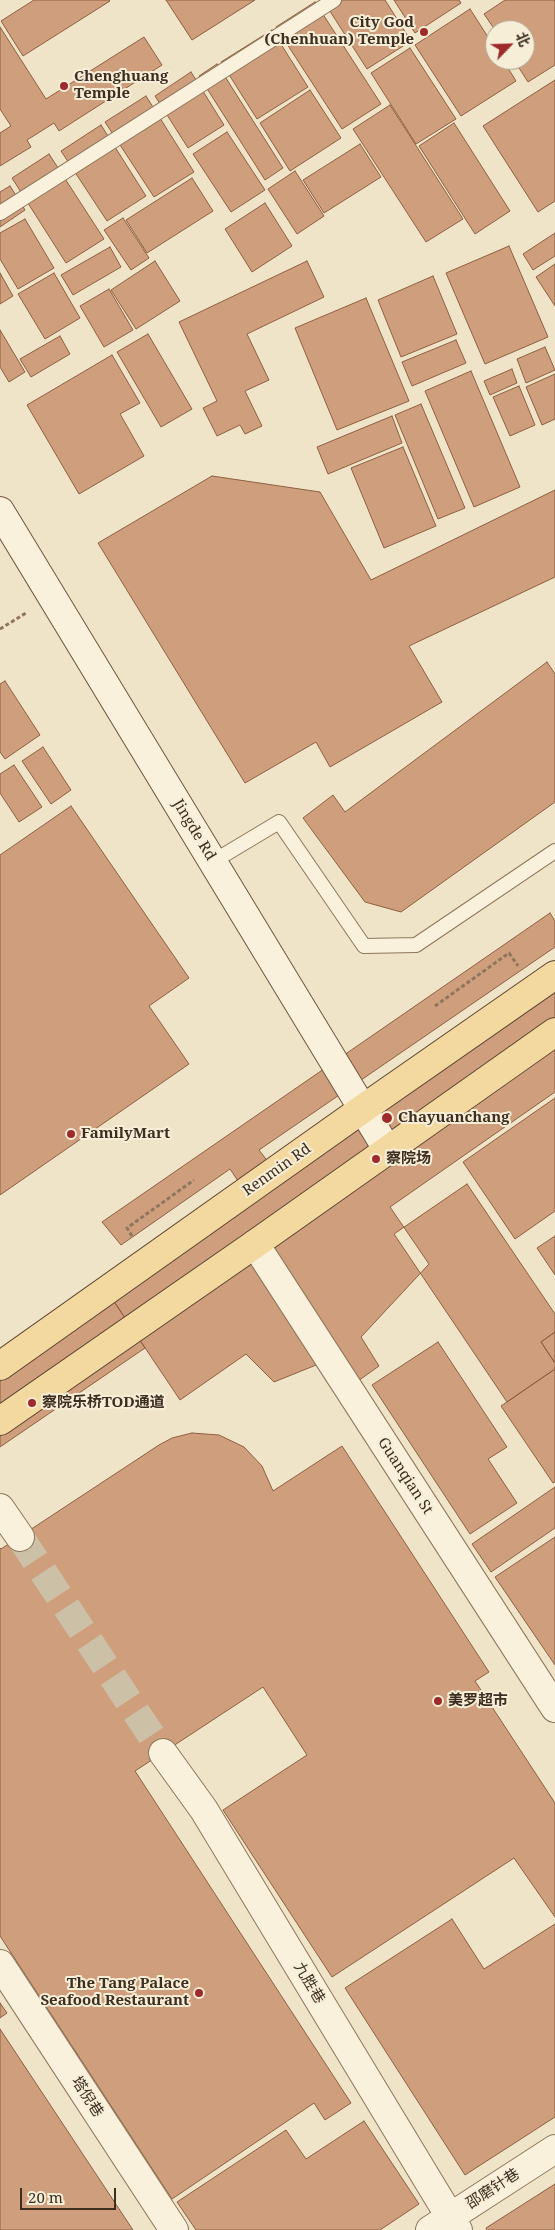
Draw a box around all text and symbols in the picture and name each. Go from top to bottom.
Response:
place label: City God (Chenhuan) Temple [264,14,414,49]
north arrow [485,20,535,70]
marker: City God (Chenhuan) Temple [418,26,430,38]
text: 北 [512,29,535,49]
place label: Chenghuang Temple [74,68,168,103]
marker: Chenghuang Temple [58,80,70,92]
street label: Jingde Rd [169,796,219,864]
place label: Chayuanchang [398,1109,510,1127]
marker: Chayuanchang [380,1111,394,1125]
place label: FamilyMart [81,1125,170,1143]
marker: FamilyMart [65,1128,77,1140]
street label: Renmin Rd [239,1140,315,1200]
place label: 察院场 [386,1150,431,1168]
marker: 察院场 [370,1153,382,1165]
place label: 察院乐桥TOD通道 [42,1394,165,1412]
marker: 察院乐桥TOD通道 [26,1397,38,1409]
street label: Guanqian St [374,1434,436,1518]
place label: 美罗超市 [448,1692,508,1710]
marker: 美罗超市 [432,1695,444,1707]
street label: 九胜巷 [290,1959,328,2007]
place label: The Tang Palace Seafood Restaurant [40,1975,189,2010]
marker: The Tang Palace Seafood Restaurant [193,1987,205,1999]
street label: 塔倪巷 [67,2073,107,2121]
street label: 邵磨针巷 [463,2165,523,2213]
scale bar [22,2178,119,2210]
text: 20 m [28,2187,63,2207]

